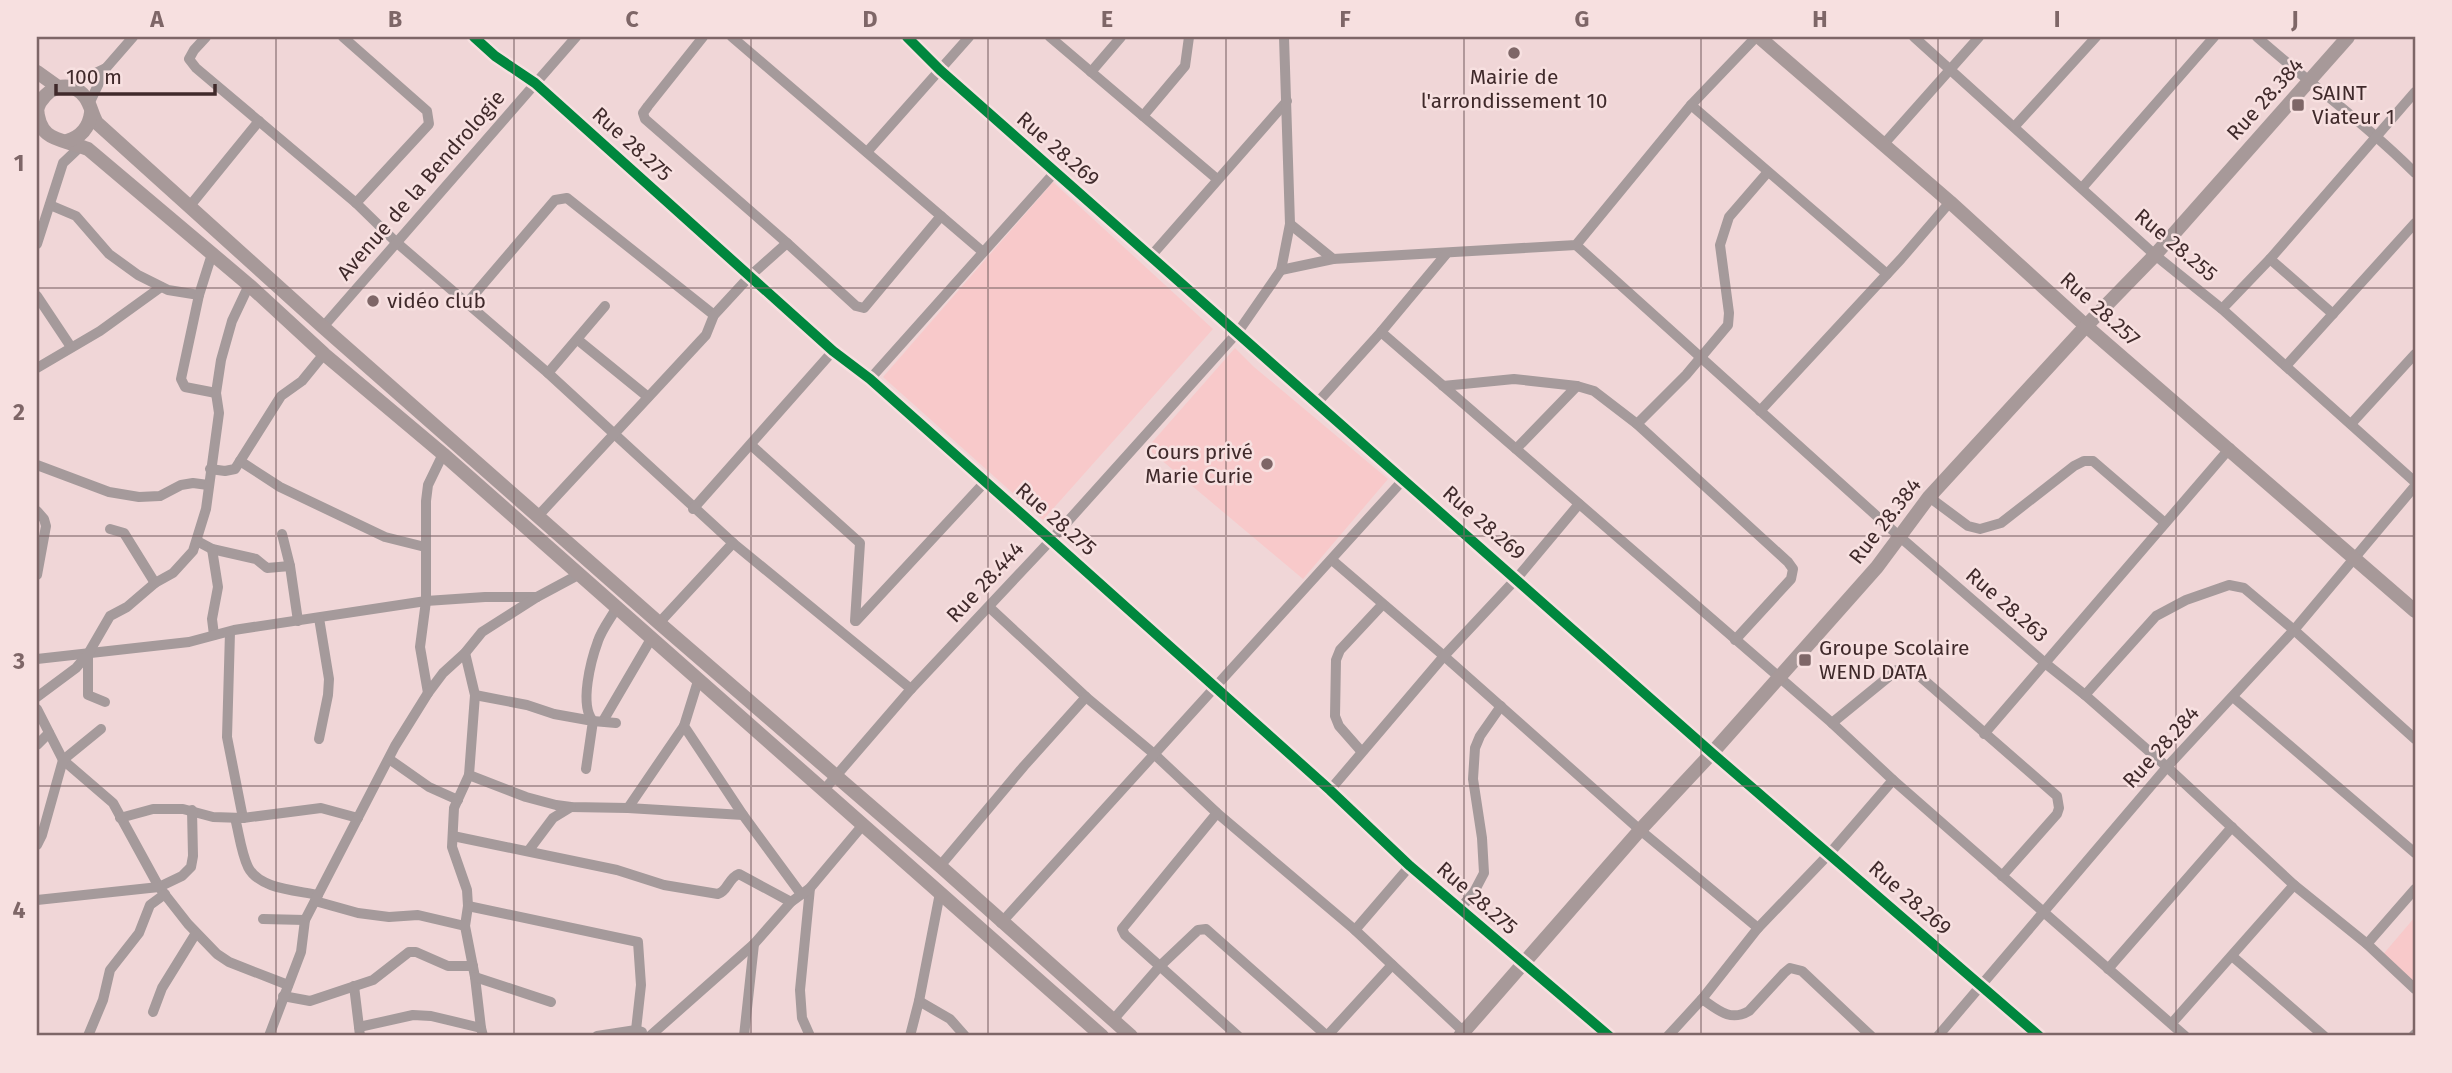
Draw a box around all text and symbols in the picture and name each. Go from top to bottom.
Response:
text: A [149,5,164,33]
text: B [388,5,402,33]
text: C [625,5,639,33]
text: D [863,5,878,33]
text: E [1101,5,1113,33]
text: F [1339,5,1351,33]
text: G [1575,5,1589,33]
text: H [1812,5,1828,33]
text: I [2054,5,2060,33]
text: J [2290,5,2299,33]
marker: Mairie de l'arrondissement 10 [1506,45,1522,61]
scale bar [56,52,215,96]
street label: Rue 28.384 [2221,52,2309,146]
text: 100 m [66,64,122,90]
place label: Mairie de l'arrondissement 10 [1421,64,1607,114]
place label: SAINT Viateur 1 [2312,80,2395,130]
street label: Avenue de la Bendrologie [331,85,511,285]
marker: SAINT Viateur 1 [2290,97,2306,113]
street label: Rue 28.275 [587,101,677,187]
street label: Rue 28.269 [1011,106,1105,192]
text: 1 [14,149,24,177]
street label: Rue 28.255 [2129,203,2223,287]
street label: Rue 28.257 [2055,266,2145,352]
place label: vidéo club [387,288,486,314]
marker: vidéo club [365,293,381,309]
text: 2 [13,398,25,426]
place label: Cours privé Marie Curie [1145,439,1253,489]
marker: Cours privé Marie Curie [1259,456,1275,472]
street label: Rue 28.384 [1843,473,1927,569]
street label: Rue 28.275 [1010,477,1102,561]
street label: Rue 28.269 [1437,480,1531,566]
street label: Rue 28.444 [941,536,1029,628]
street label: Rue 28.263 [1960,562,2054,648]
place label: Groupe Scolaire WEND DATA [1819,635,1969,685]
text: 3 [12,647,25,675]
marker: Groupe Scolaire WEND DATA [1797,652,1813,668]
street label: Rue 28.284 [2117,700,2205,794]
street label: Rue 28.269 [1863,855,1957,941]
street label: Rue 28.275 [1431,856,1523,940]
text: 4 [13,896,26,924]

